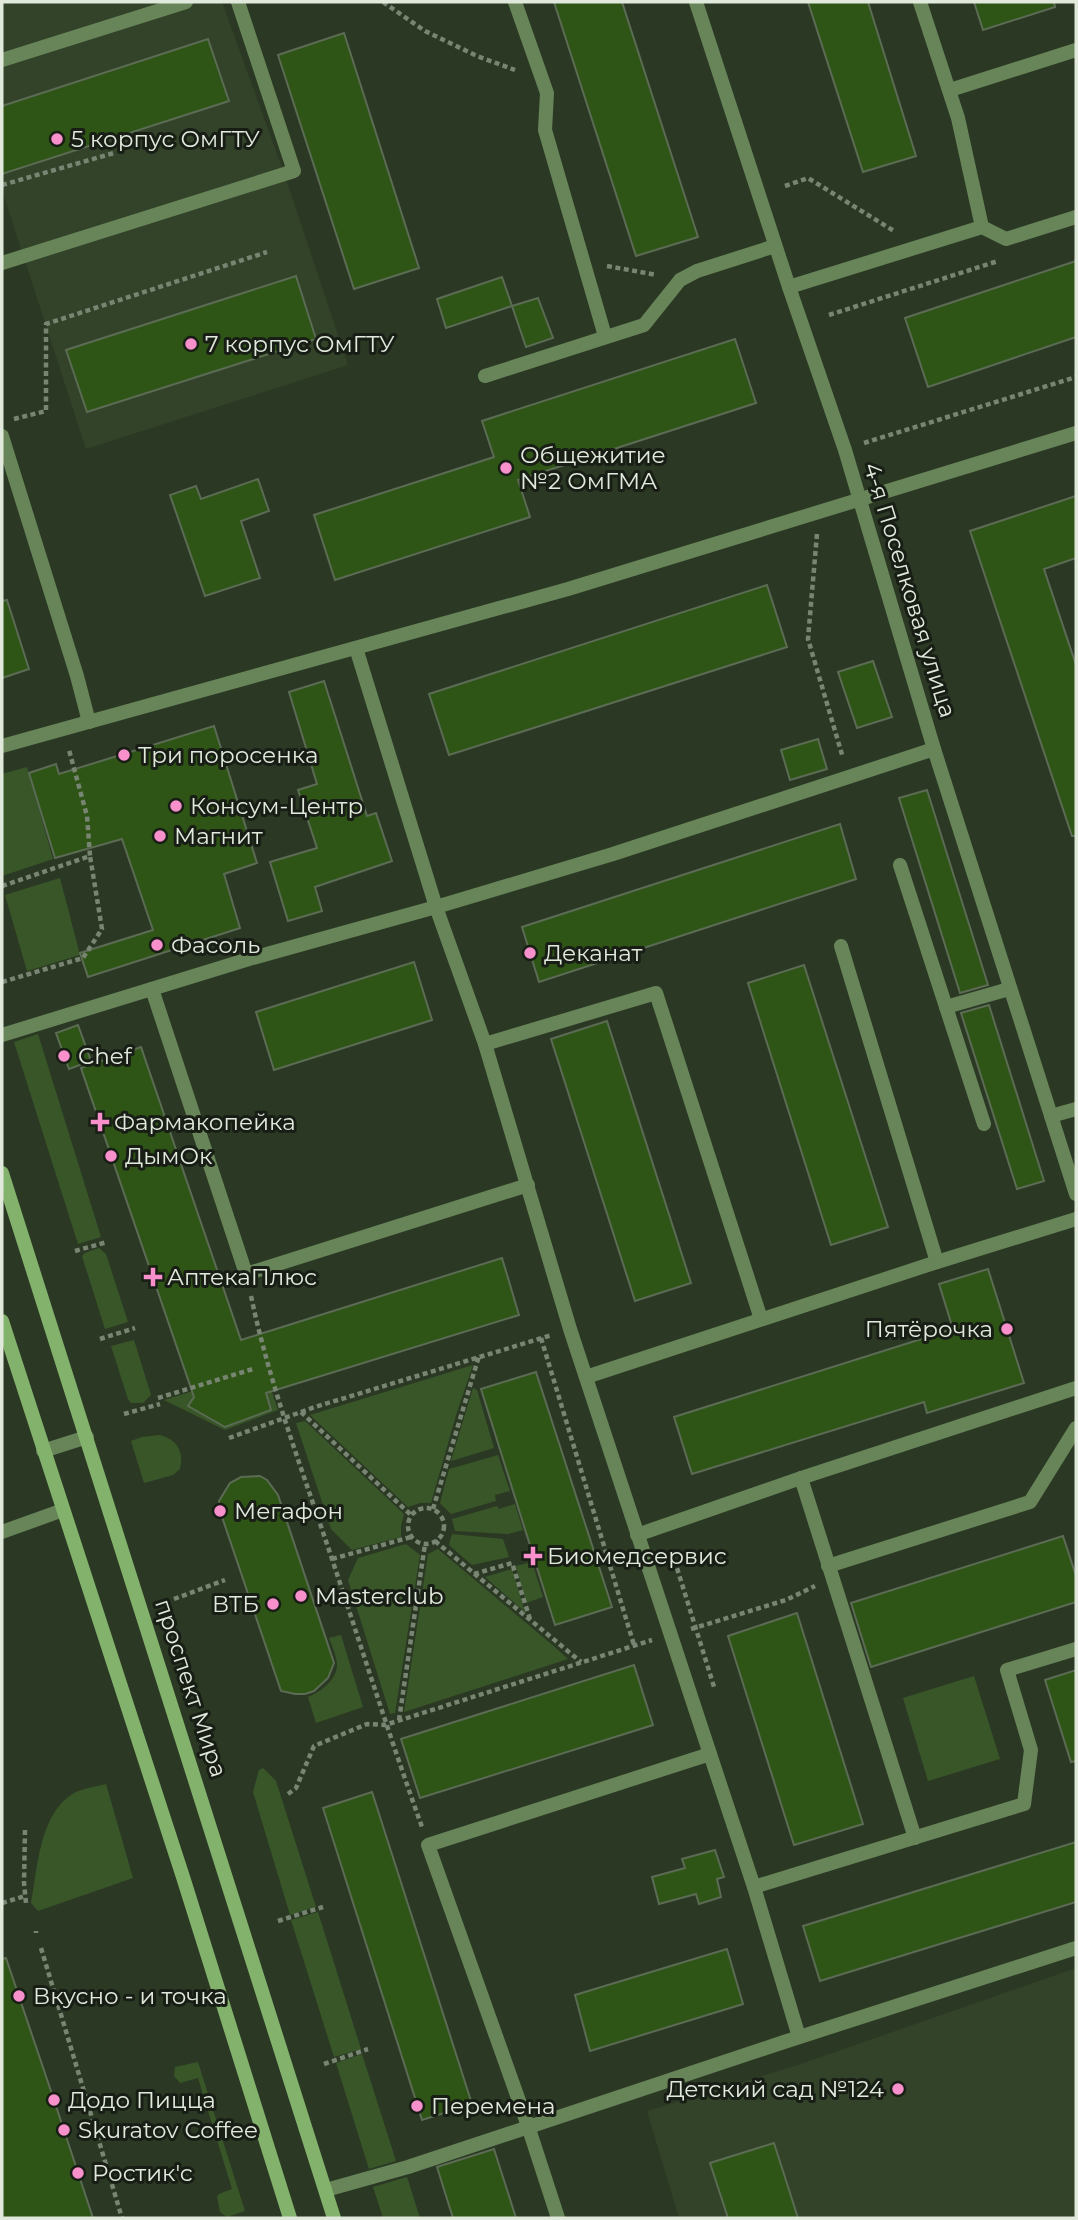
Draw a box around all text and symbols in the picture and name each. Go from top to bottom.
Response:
place label: 5 корпус ОмГТУ [71,125,260,153]
marker: 5 корпус ОмГТУ [49,131,65,147]
place label: 7 корпус ОмГТУ [205,330,395,358]
marker: 7 корпус ОмГТУ [183,336,199,352]
place label: Общежитие №2 ОмГМА [520,441,666,495]
street label: 4-я Поселковая улица [858,459,962,721]
marker: Общежитие №2 ОмГМА [498,460,514,476]
place label: Три поросенка [138,741,318,769]
marker: Три поросенка [116,747,132,763]
place label: Консум-Центр [190,792,363,820]
marker: Консум-Центр [168,798,184,814]
place label: Магнит [174,822,263,850]
marker: Магнит [152,828,168,844]
place label: Фасоль [171,931,260,959]
marker: Фасоль [149,937,165,953]
place label: Деканат [544,939,643,967]
marker: Деканат [522,945,538,961]
place label: Chef [78,1042,133,1070]
marker: Chef [56,1048,72,1064]
place label: Фармакопейка [114,1108,296,1136]
marker: Фармакопейка [92,1114,108,1130]
place label: ДымОк [125,1142,213,1170]
marker: ДымОк [103,1148,119,1164]
place label: АптекаПлюс [167,1263,317,1291]
marker: АптекаПлюс [145,1269,161,1285]
place label: Пятёрочка [865,1315,993,1343]
marker: Пятёрочка [999,1321,1015,1337]
place label: Мегафон [234,1497,343,1525]
marker: Мегафон [212,1503,228,1519]
place label: Биомедсервис [547,1542,727,1570]
marker: Биомедсервис [525,1548,541,1564]
place label: Masterclub [315,1582,444,1610]
marker: Masterclub [293,1588,309,1604]
place label: ВТБ [212,1590,259,1618]
street label: проспект Мира [149,1595,233,1781]
marker: ВТБ [265,1596,281,1612]
place label: Вкусно - и точка [33,1982,227,2010]
marker: Вкусно - и точка [11,1988,27,2004]
place label: Детский сад №124 [666,2075,884,2103]
marker: Детский сад №124 [890,2081,906,2097]
place label: Додо Пицца [68,2086,216,2114]
marker: Додо Пицца [46,2092,62,2108]
place label: Перемена [431,2092,556,2120]
marker: Перемена [409,2098,425,2114]
place label: Skuratov Coffee [78,2116,258,2144]
marker: Skuratov Coffee [56,2122,72,2138]
place label: Ростик'с [92,2159,193,2187]
marker: Ростик'с [70,2165,86,2181]

